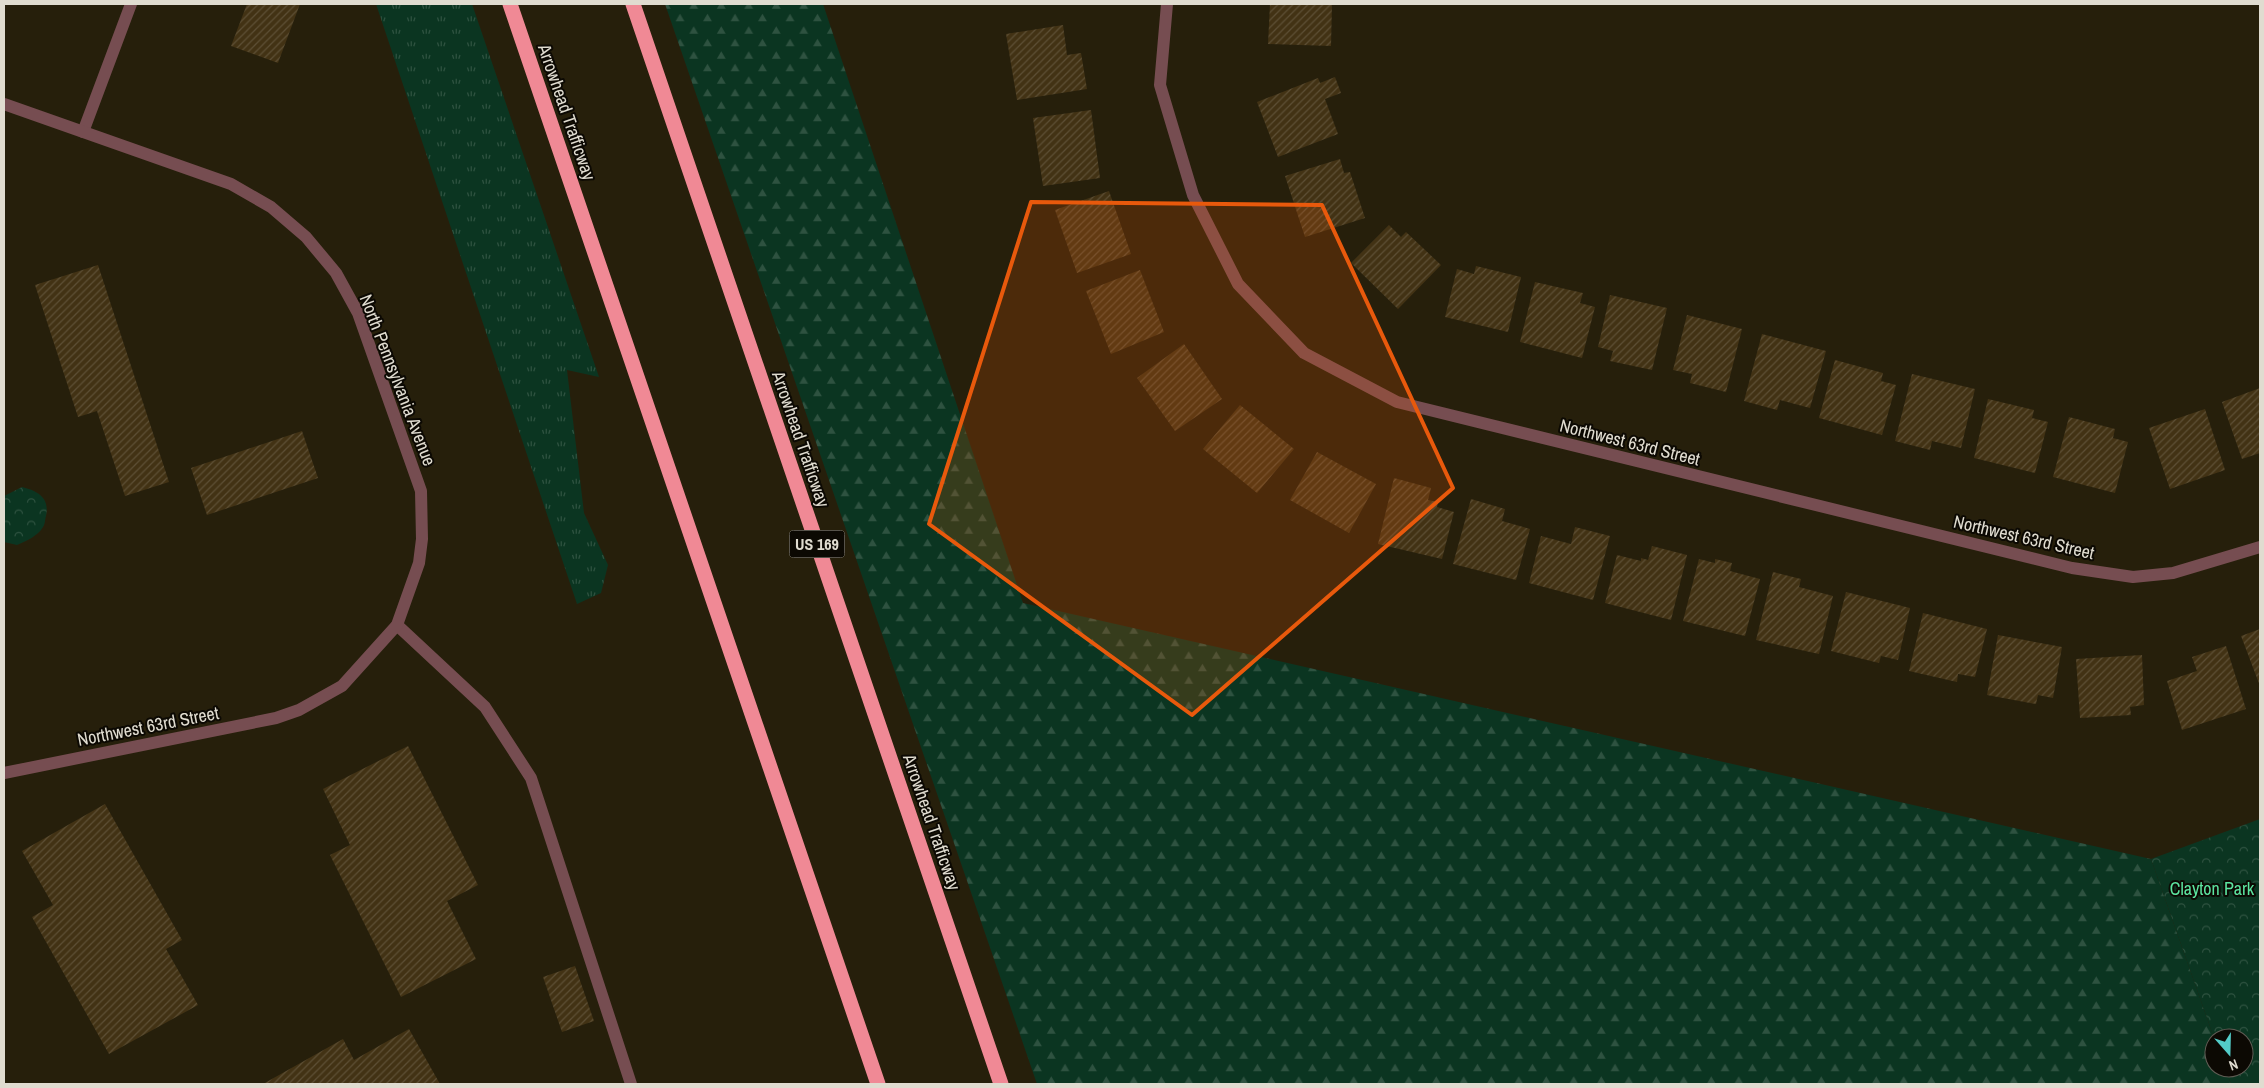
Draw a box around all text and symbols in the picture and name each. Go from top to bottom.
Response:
street label: Arrowhead Trafficway [532,40,602,184]
street label: North Pennsylvania Avenue [354,291,442,469]
street label: Arrowhead Trafficway [766,367,836,511]
street label: Northwest 63rd Street [1557,413,1703,471]
street label: Northwest 63rd Street [1951,509,2097,565]
road number: US 169 [790,530,844,558]
street label: Northwest 63rd Street [75,700,221,752]
street label: Arrowhead Trafficway [897,750,967,894]
park label: Clayton Park [2170,876,2255,901]
north arrow [2204,1028,2254,1078]
text: N [2226,1055,2240,1075]

